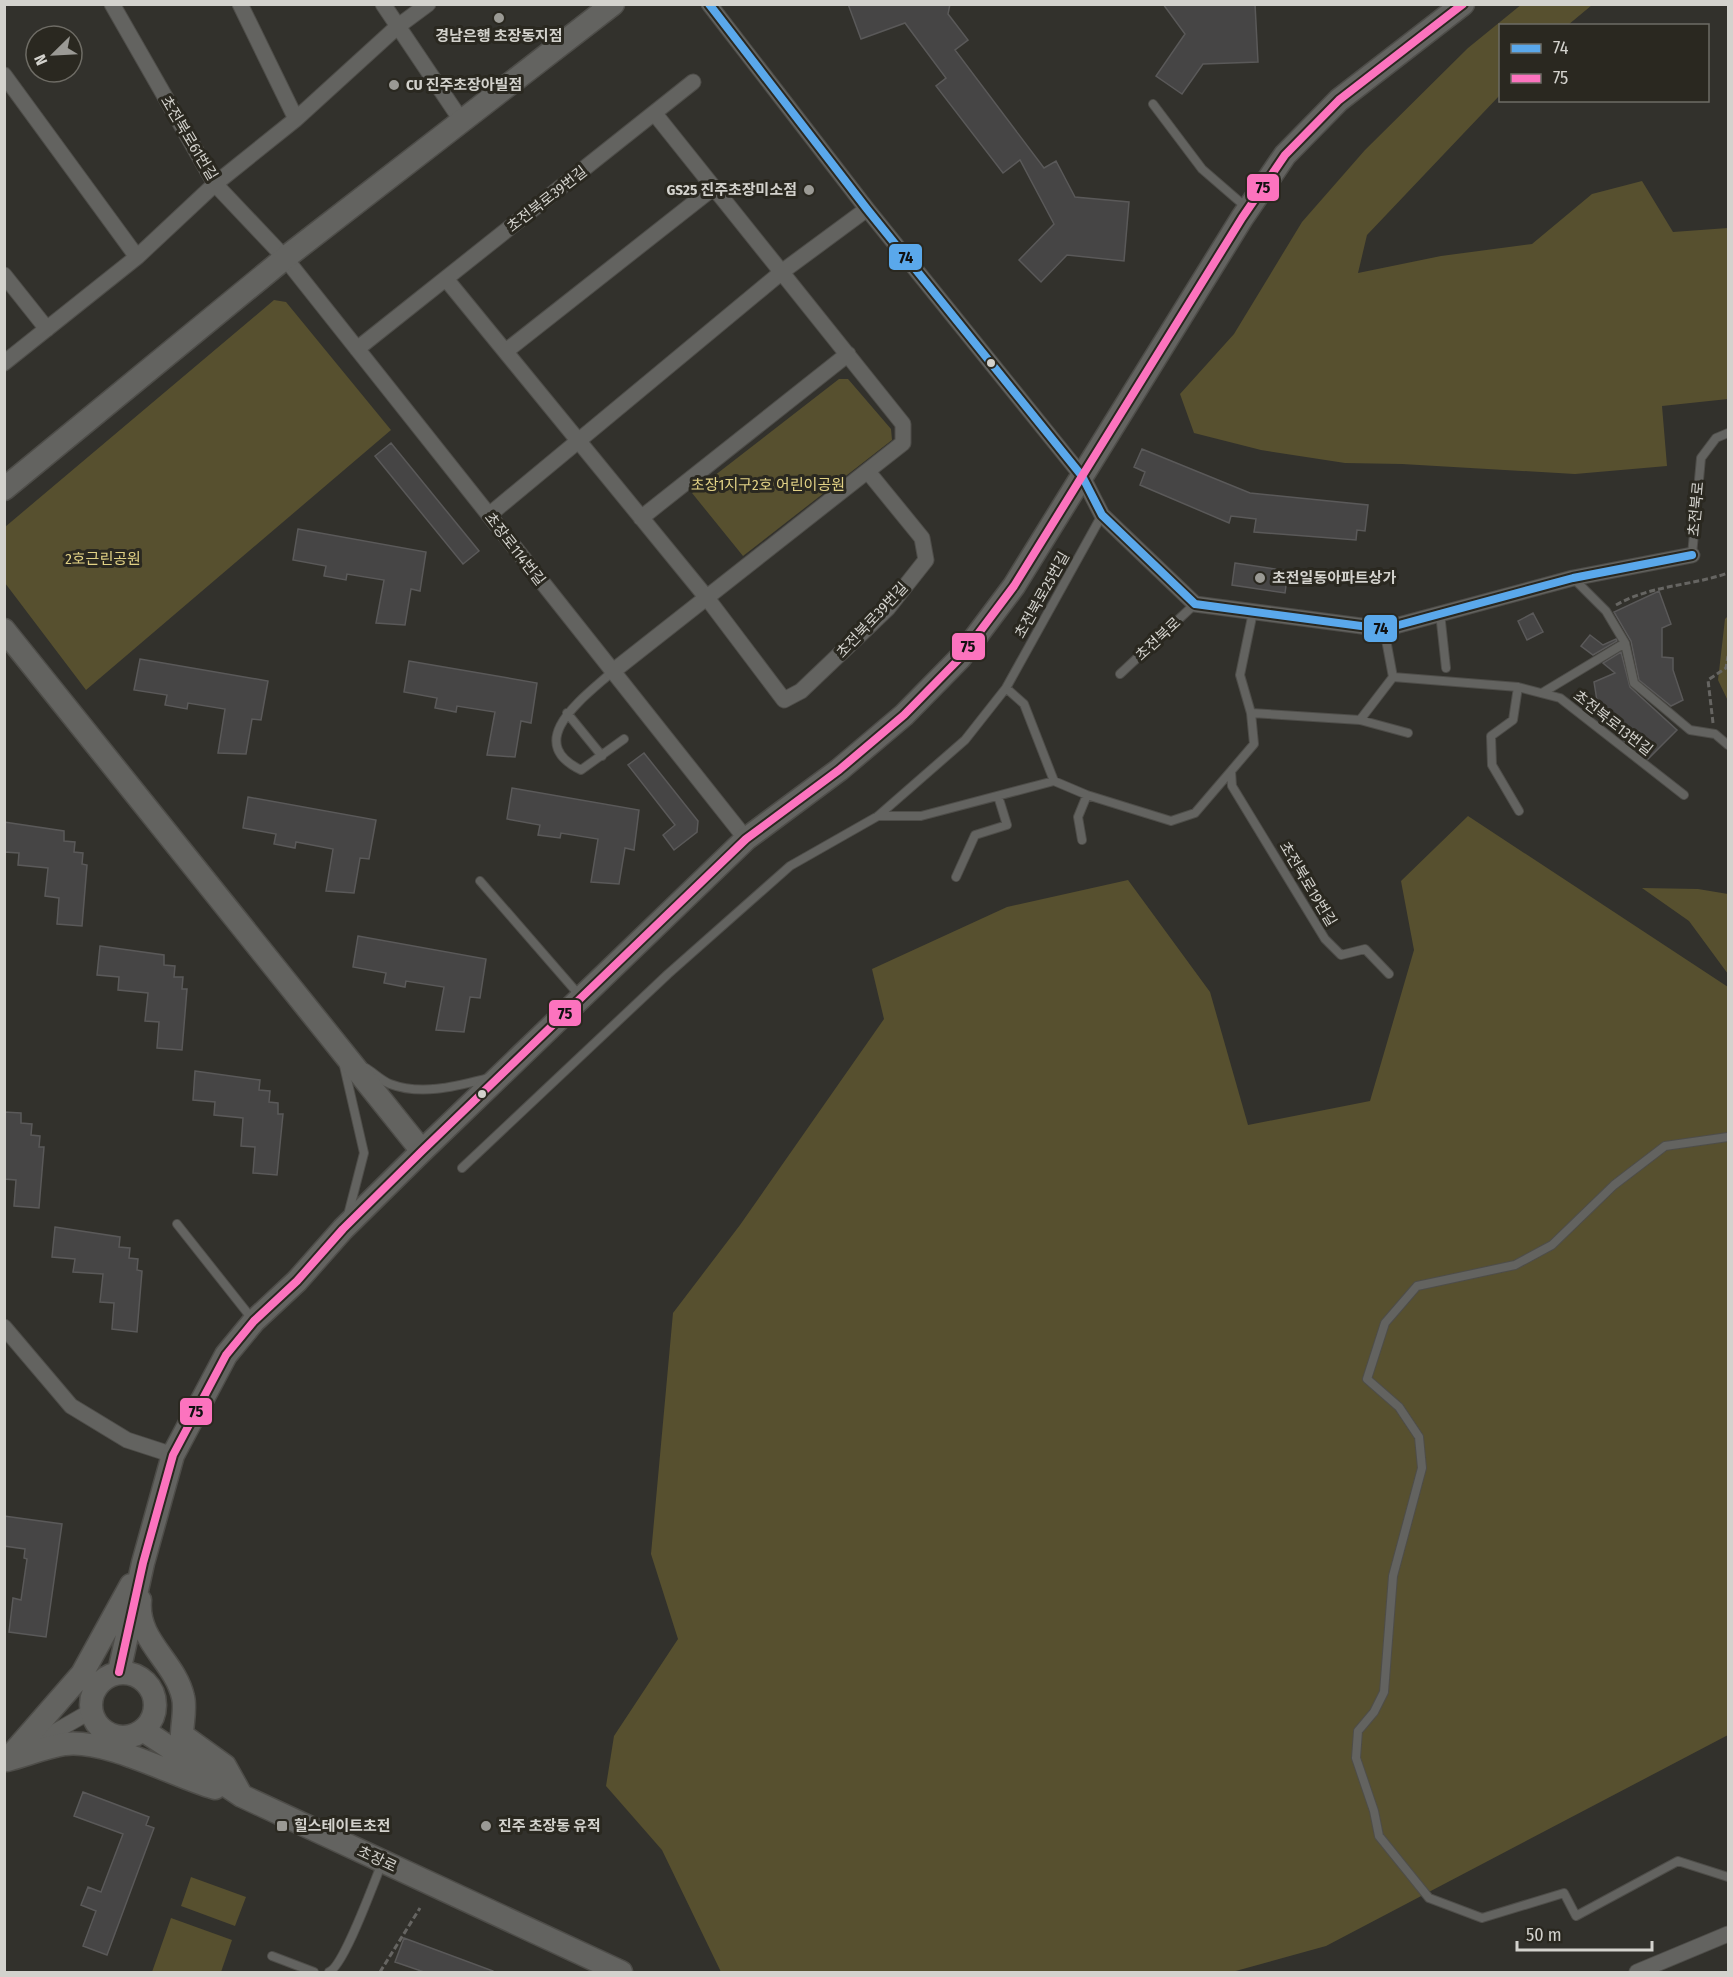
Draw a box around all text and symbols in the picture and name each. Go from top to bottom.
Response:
marker: 경남은행 초장동지점 [492,11,506,25]
north arrow [24,24,84,84]
legend [1499,24,1709,102]
place label: 경남은행 초장동지점 [435,27,563,45]
text: 74 [1553,37,1569,59]
text: N [30,52,51,68]
text: 75 [1553,67,1568,89]
place label: CU 진주초장아빌점 [406,76,522,94]
marker: CU 진주초장아빌점 [387,78,401,92]
street label: 초전북로61번길 [157,92,221,184]
street label: 초전북로39번길 [503,162,591,236]
line badge: 75 [1246,173,1280,202]
text: 75 [1256,178,1270,197]
place label: GS25 진주초장미소점 [666,181,797,199]
marker: GS25 진주초장미소점 [802,183,816,197]
line badge: 74 [888,243,923,271]
text: 74 [899,248,913,267]
unlabelled marker [985,357,997,369]
park label: 초장1지구2호 어린이공원 [691,476,845,494]
street label: 초전북로 [1685,481,1707,537]
street label: 초장로114번길 [481,509,549,589]
street label: 초전북로25번길 [1011,549,1073,641]
park label: 2호근린공원 [65,550,141,568]
place label: 초전일동아파트상가 [1272,569,1396,587]
marker: 초전일동아파트상가 [1253,571,1267,585]
street label: 초전북로39번길 [832,578,912,662]
street label: 초전북로 [1132,614,1184,664]
line badge: 74 [1363,614,1398,643]
text: 74 [1374,619,1388,638]
line badge: 75 [951,632,986,661]
text: 75 [961,637,975,656]
street label: 초전북로13번길 [1570,687,1656,759]
street label: 초전북로19번길 [1276,838,1340,930]
line badge: 75 [548,999,582,1027]
text: 75 [558,1004,572,1023]
unlabelled marker [476,1088,488,1100]
line badge: 75 [179,1397,213,1426]
text: 75 [189,1402,203,1421]
place label: 힐스테이트초전 [294,1817,391,1835]
place label: 진주 초장동 유적 [498,1817,601,1835]
marker: 힐스테이트초전 [275,1819,289,1833]
marker: 진주 초장동 유적 [479,1819,493,1833]
street label: 초장로 [354,1842,400,1876]
scale bar [1517,1914,1652,1952]
text: 50 m [1526,1924,1562,1946]

